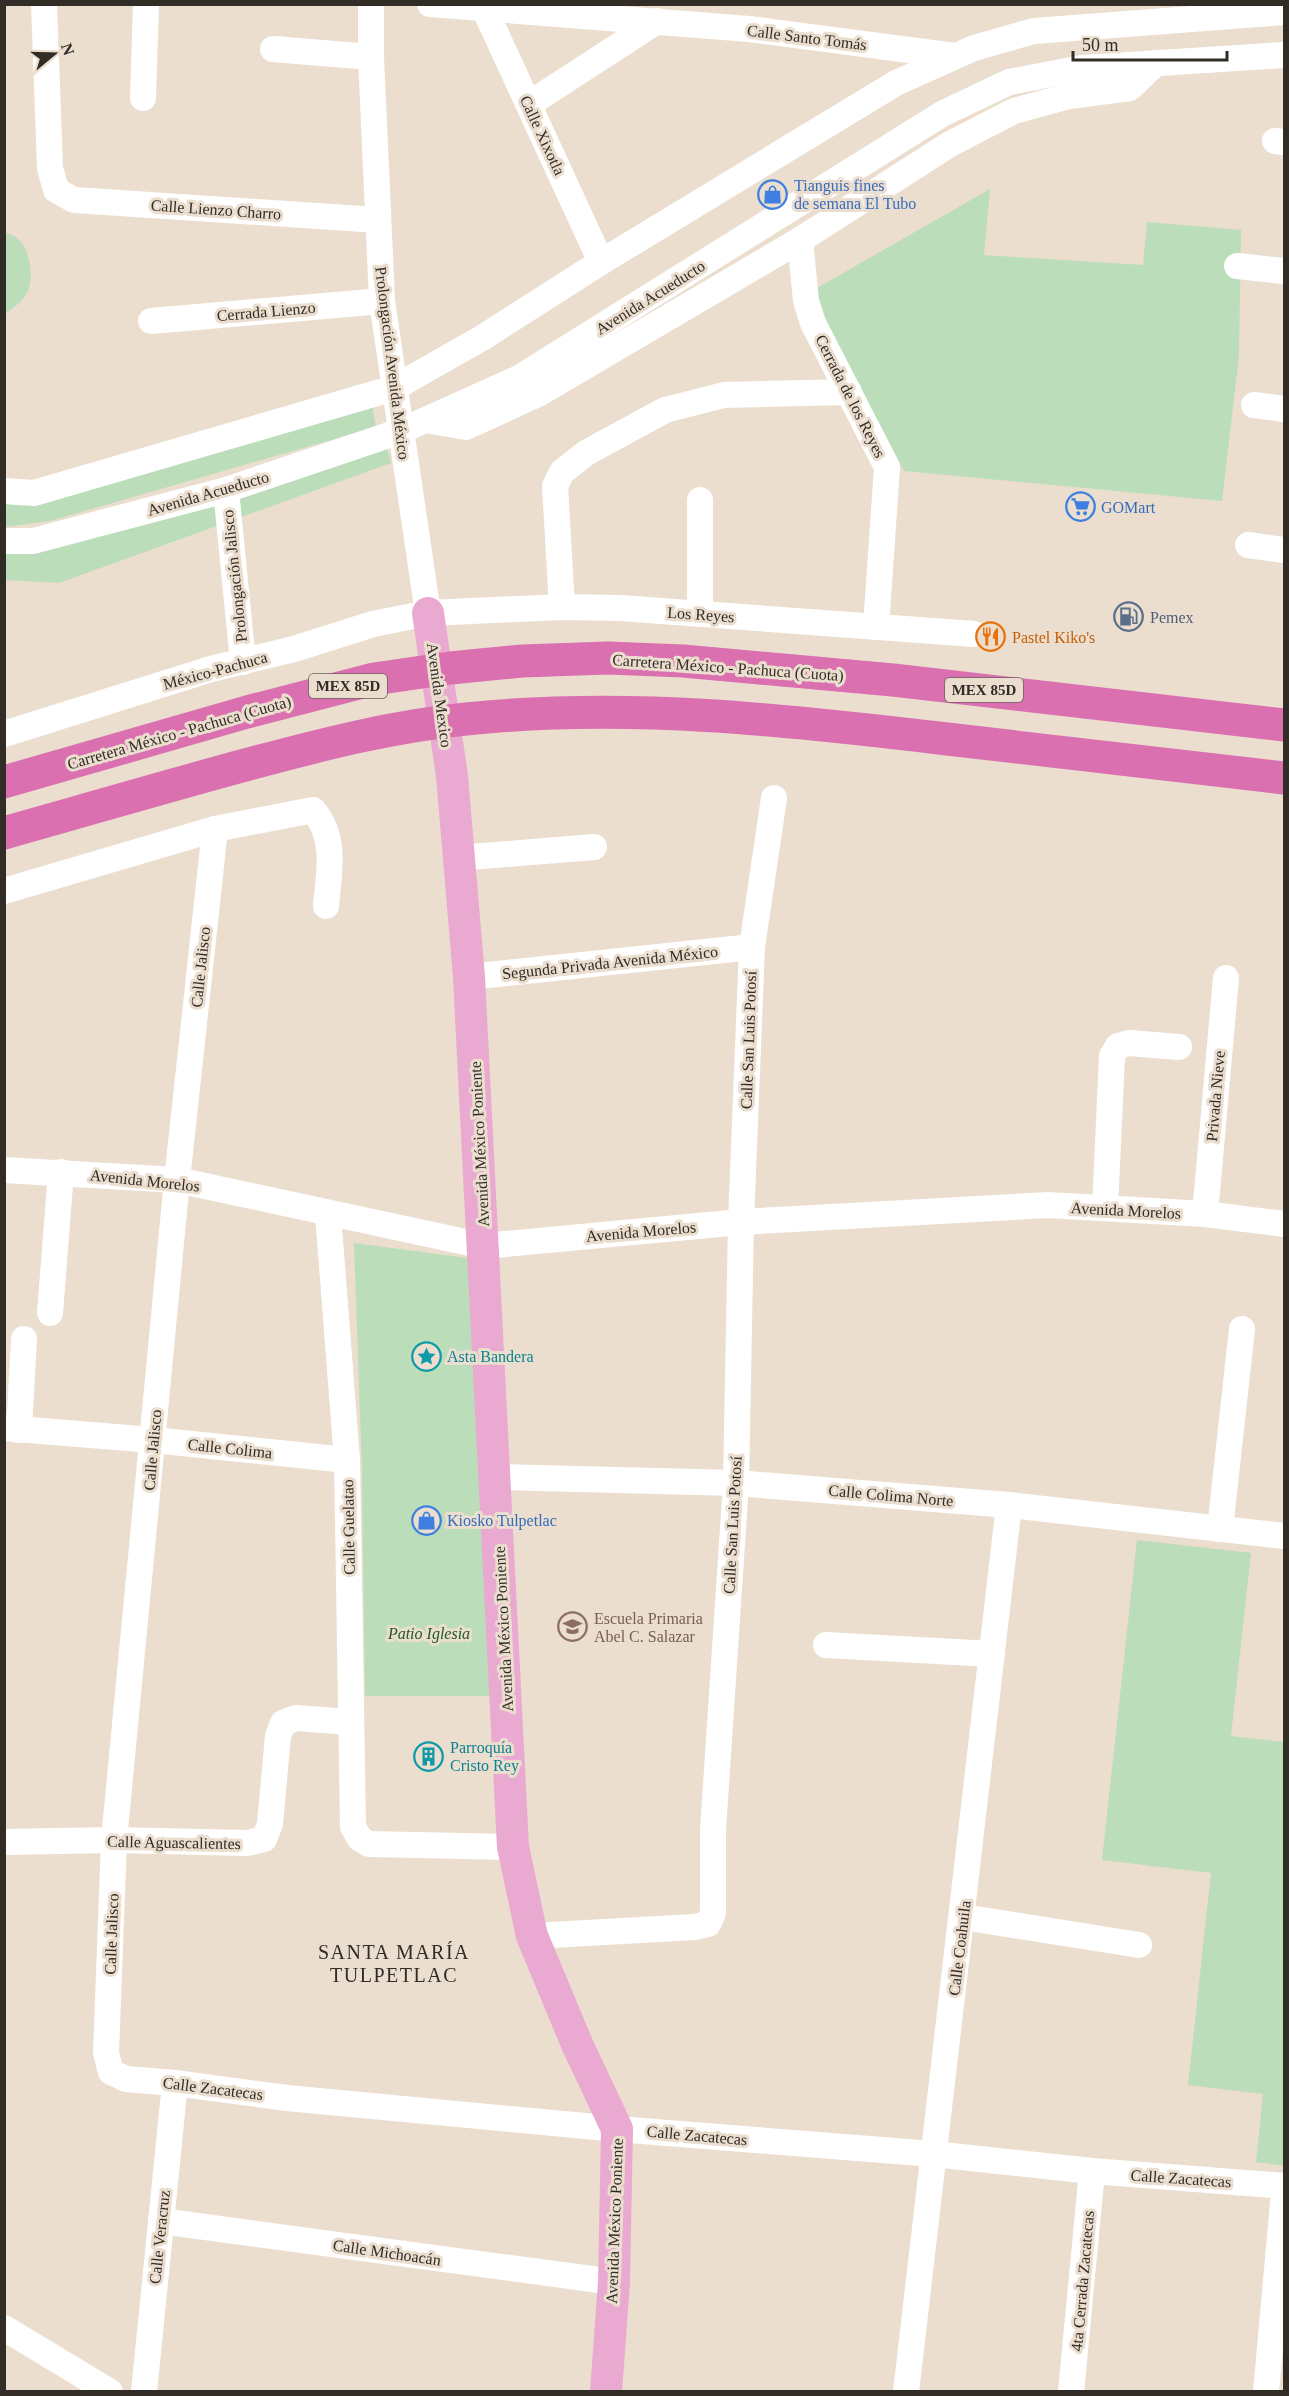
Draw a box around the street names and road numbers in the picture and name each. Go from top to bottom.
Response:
street label: Calle Santo Tomás [746,22,868,53]
street label: Calle Xixotla [517,93,568,178]
street label: Calle Lienzo Charro [150,196,282,223]
street label: Avenida Acueducto [593,257,708,338]
street label: Prolongación Avenida México [371,266,413,461]
street label: Cerrada Lienzo [216,299,316,324]
street label: Cerrada de los Reyes [811,332,889,461]
street label: Avenida Acueducto [146,468,271,519]
street label: Prolongación Jalisco [219,509,251,643]
street label: Los Reyes [667,604,735,626]
street label: Avenida Mexico [424,641,455,749]
street label: México-Pachuca [161,648,269,693]
street label: Carretera México - Pachuca (Cuota) [612,651,844,685]
road number: MEX 85D [309,674,387,698]
road number: MEX 85D [945,678,1023,702]
street label: Carretera México - Pachuca (Cuota) [65,692,293,774]
street label: Calle Jalisco [188,926,213,1008]
street label: Segunda Privada Avenida México [501,943,719,983]
street label: Calle San Luis Potosí [738,970,759,1109]
street label: Privada Nieve [1203,1050,1228,1142]
street label: Avenida México Poniente [467,1061,492,1227]
street label: Avenida Morelos [89,1166,201,1195]
street label: Avenida Morelos [1070,1199,1182,1222]
street label: Avenida Morelos [585,1218,697,1245]
street label: Calle Jalisco [140,1409,165,1491]
street label: Calle Colima [187,1436,273,1461]
street label: Calle San Luis Potosí [720,1455,745,1594]
street label: Calle Guelatao [339,1479,358,1575]
street label: Calle Colima Norte [828,1482,954,1509]
street label: Avenida México Poniente [491,1546,516,1712]
street label: Calle Aguascalientes [107,1833,241,1853]
street label: Calle Jalisco [102,1893,121,1975]
street label: Calle Coahuila [945,1900,974,1997]
street label: Calle Zacatecas [162,2074,264,2103]
street label: Calle Zacatecas [646,2123,748,2148]
street label: Avenida México Poniente [603,2138,626,2304]
street label: Calle Zacatecas [1130,2167,1232,2190]
street label: Calle Veracruz [146,2189,173,2285]
street label: 4ta Cerrada Zacatecas [1068,2210,1097,2352]
street label: Calle Michoacán [332,2237,442,2268]

